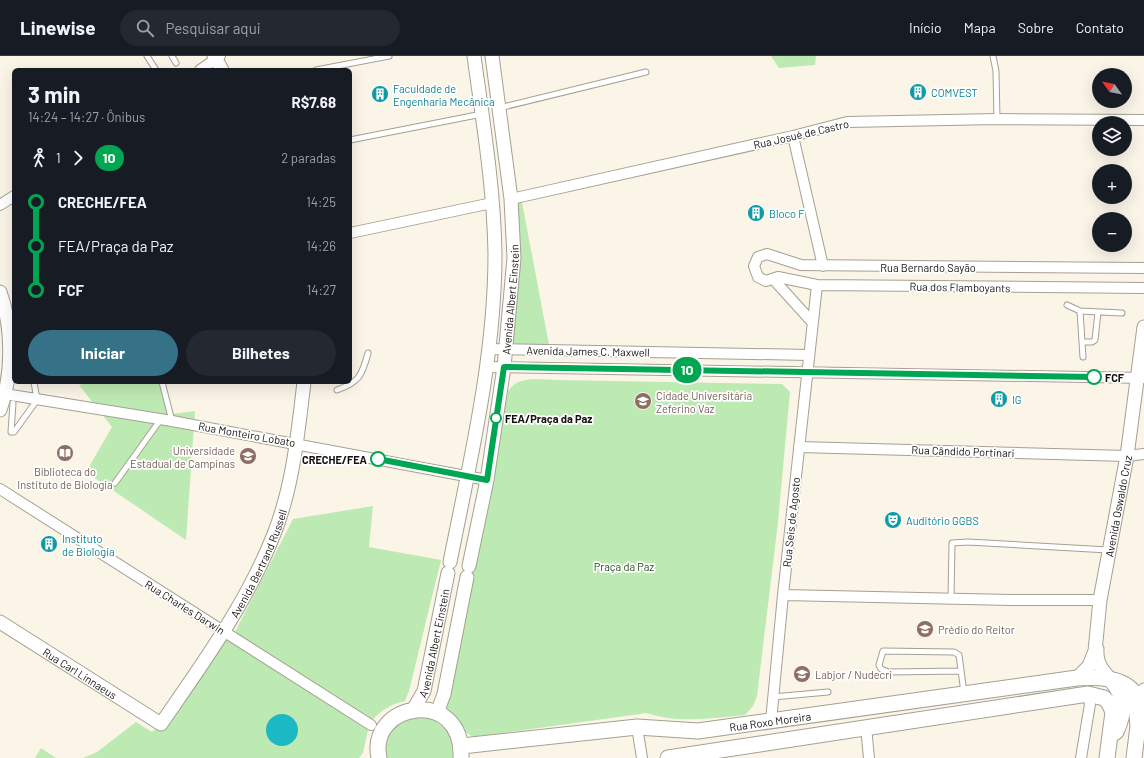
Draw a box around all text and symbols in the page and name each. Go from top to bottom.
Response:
search box [120,10,400,46]
text: Linewise [20,16,96,39]
icon: search [134,17,156,39]
text: Pesquisar aqui [166,19,261,37]
text: Início [909,19,942,36]
text: Mapa [964,19,996,36]
text: Sobre [1018,19,1054,36]
text: Contato [1076,19,1124,36]
north arrow [1092,68,1132,108]
map controls [1092,68,1132,252]
text: 3 min [28,81,80,107]
place label: Faculdade de Engenharia Mecânica [393,82,495,108]
building icon: COMVEST [908,82,928,102]
building icon: Faculdade de Engenharia Mecânica [370,84,390,104]
place label: COMVEST [931,86,978,99]
text: R$7.68 [292,93,336,111]
text: 14:24 – 14:27 · Ônibus [28,109,145,125]
button: layers [1092,116,1132,156]
street label: Rua Josué de Castro [752,117,850,151]
icon: walk [28,147,50,169]
icon: forward [67,147,89,169]
text: 10 [103,149,116,166]
text: 1 [56,150,61,166]
text: 2 paradas [281,150,336,166]
button: + [1092,164,1132,204]
text: CRECHE/FEA [58,193,147,211]
text: 14:25 [306,194,336,210]
building icon: Bloco F [746,203,766,223]
place label: Bloco F [769,207,805,220]
button: − [1092,212,1132,252]
text: FEA/Praça da Paz [58,237,174,255]
text: 14:26 [306,238,336,254]
street label: Avenida Albert Einstein [499,244,521,355]
street label: Rua Bernardo Sayão [880,261,976,274]
street label: Rua dos Flamboyants [909,280,1011,294]
text: FCF [58,281,84,299]
text: 14:27 [307,282,336,298]
button: Iniciar [28,330,178,376]
button: Bilhetes [186,330,336,376]
street label: Avenida James C. Maxwell [526,343,650,359]
line badge: 10 [669,357,705,383]
text: 10 [681,361,693,378]
marker: FCF [1086,369,1102,385]
place label: FCF [1105,371,1124,384]
place label: Cidade Universitária Zeferino Vaz [656,389,752,415]
building icon: IG [989,389,1009,409]
school or university icon: Cidade Universitária Zeferino Vaz [633,391,653,411]
place label: IG [1012,393,1022,406]
marker: FEA/Praça da Paz [490,412,502,424]
place label: FEA/Praça da Paz [505,412,592,425]
street label: Rua Monteiro Lobato [197,419,297,449]
library icon: Biblioteca do Instituto de Biologia [55,443,75,463]
street label: Rua Cândido Portinari [911,443,1015,459]
place label: Universidade Estadual de Campinas [130,444,235,470]
school or university icon: Universidade Estadual de Campinas [238,446,258,466]
marker: CRECHE/FEA [370,451,386,467]
place label: CRECHE/FEA [302,453,368,466]
street label: Avenida Oswaldo Cruz [1102,454,1134,558]
place label: Biblioteca do Instituto de Biologia [17,465,113,491]
street label: Rua Seis de Agosto [780,476,802,568]
street label: Avenida Bertrand Russell [227,507,289,620]
theatre icon: Auditório GGBS [883,510,903,530]
place label: Auditório GGBS [906,514,979,527]
place label: Instituto de Biologia [62,532,115,558]
building icon: Instituto de Biologia [39,534,59,554]
park label: Praça da Paz [594,560,654,573]
street label: Rua Charles Darwin [143,577,227,637]
street label: Avenida Albert Einstein [415,587,451,700]
school or university icon: Prédio do Reitor [915,619,935,639]
place label: Prédio do Reitor [938,623,1015,636]
street label: Rua Carl Linnaeus [41,645,120,701]
school or university icon: Labjor / Nudecri [792,664,812,684]
place label: Labjor / Nudecri [815,668,892,681]
street label: Rua Roxo Moreira [728,709,812,733]

